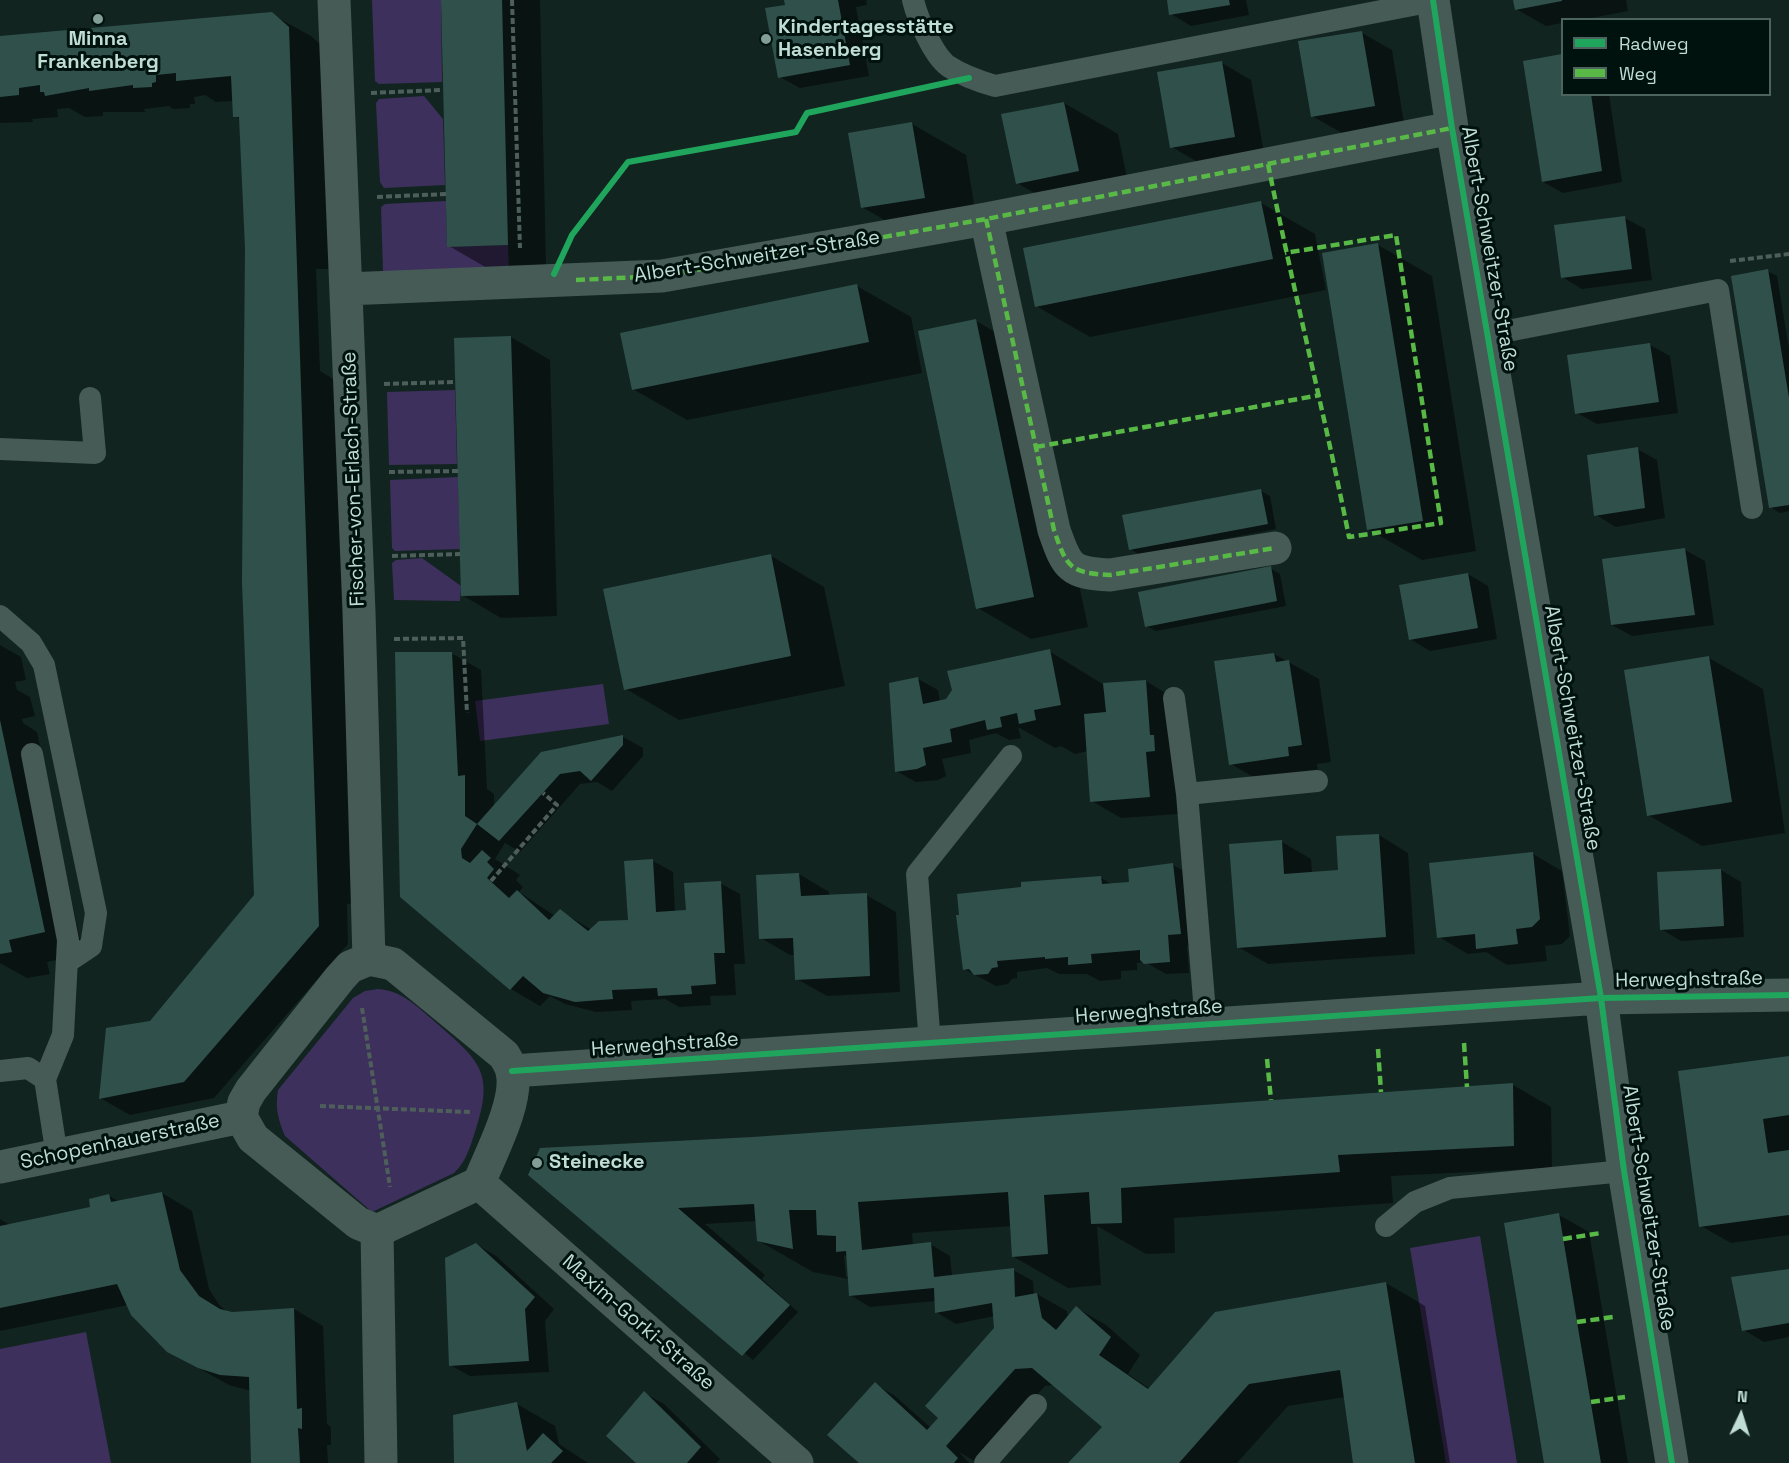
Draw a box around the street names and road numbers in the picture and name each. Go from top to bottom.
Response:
street label: Albert-Schweitzer-Straße [1456,125,1522,373]
street label: Albert-Schweitzer-Straße [632,226,882,288]
street label: Fischer-von-Erlach-Straße [338,351,370,607]
street label: Albert-Schweitzer-Straße [1539,604,1605,852]
street label: Herweghstraße [1615,967,1763,993]
street label: Herweghstraße [1074,995,1224,1029]
street label: Herweghstraße [590,1028,740,1062]
street label: Albert-Schweitzer-Straße [1617,1083,1679,1333]
street label: Schopenhauerstraße [18,1109,222,1175]
street label: Maxim-Gorki-Straße [557,1250,719,1396]

